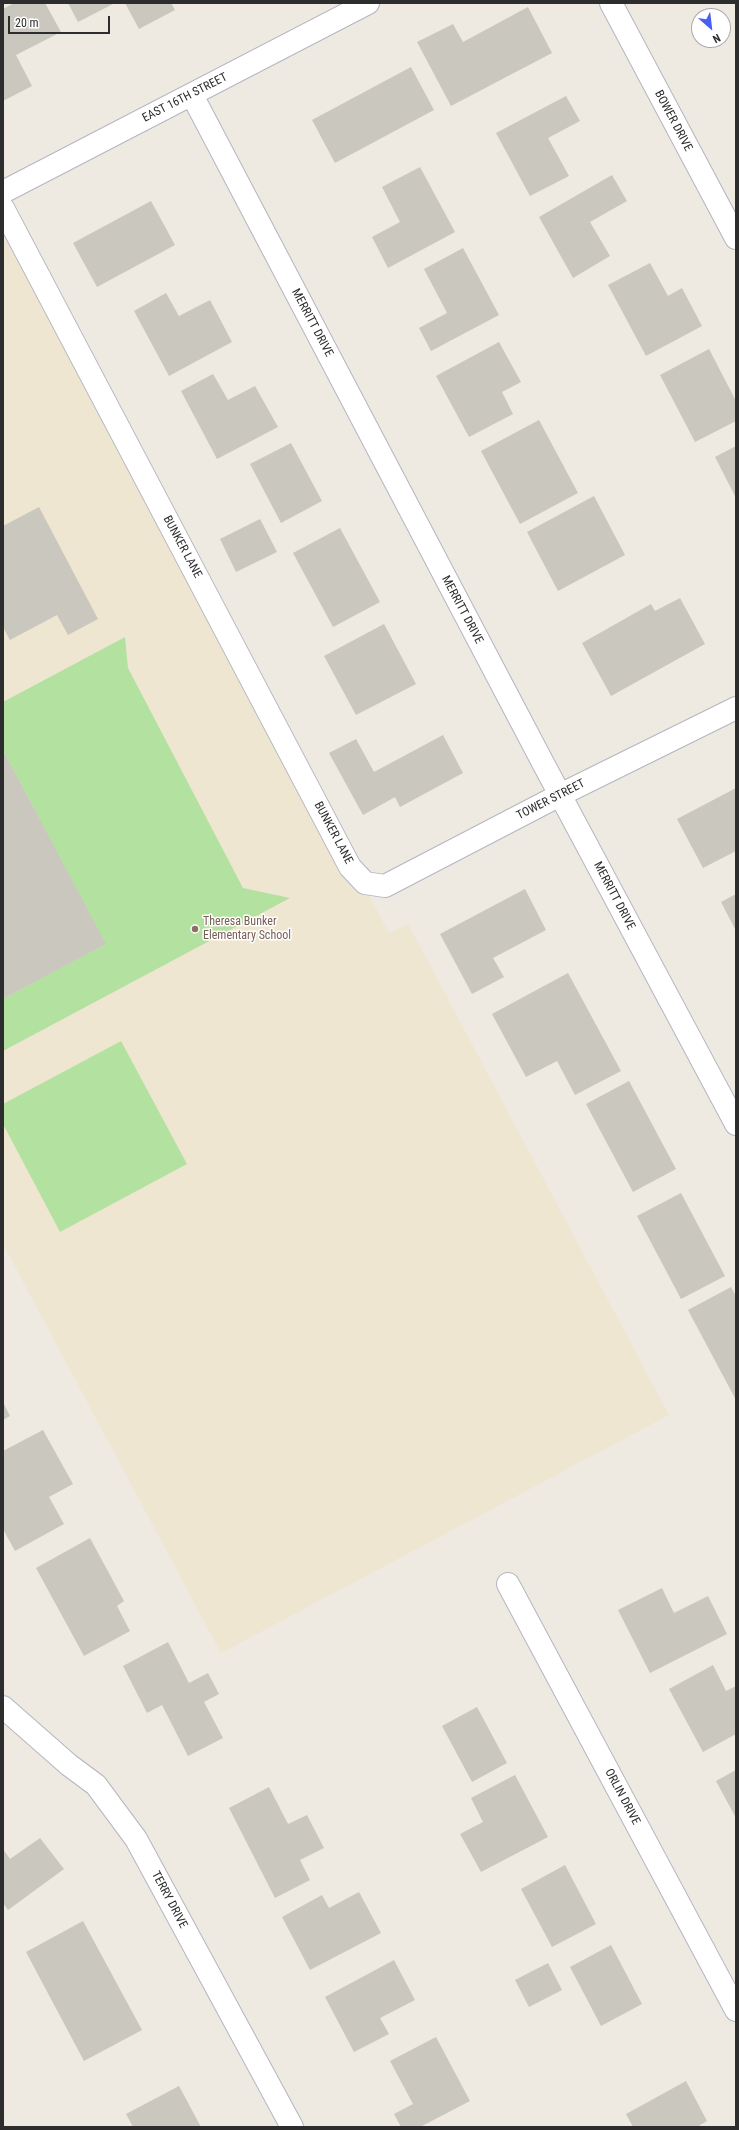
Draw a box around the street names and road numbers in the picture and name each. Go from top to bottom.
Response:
street label: EAST 16TH STREET [140,70,230,126]
street label: BOWER DRIVE [651,88,695,154]
street label: MERRITT DRIVE [288,287,336,359]
street label: BUNKER LANE [160,513,204,581]
street label: MERRITT DRIVE [438,574,486,646]
street label: TOWER STREET [514,777,588,823]
street label: BUNKER LANE [311,799,355,867]
street label: MERRITT DRIVE [590,860,638,932]
street label: ORLIN DRIVE [601,1767,643,1827]
street label: TERRY DRIVE [148,1869,190,1931]

